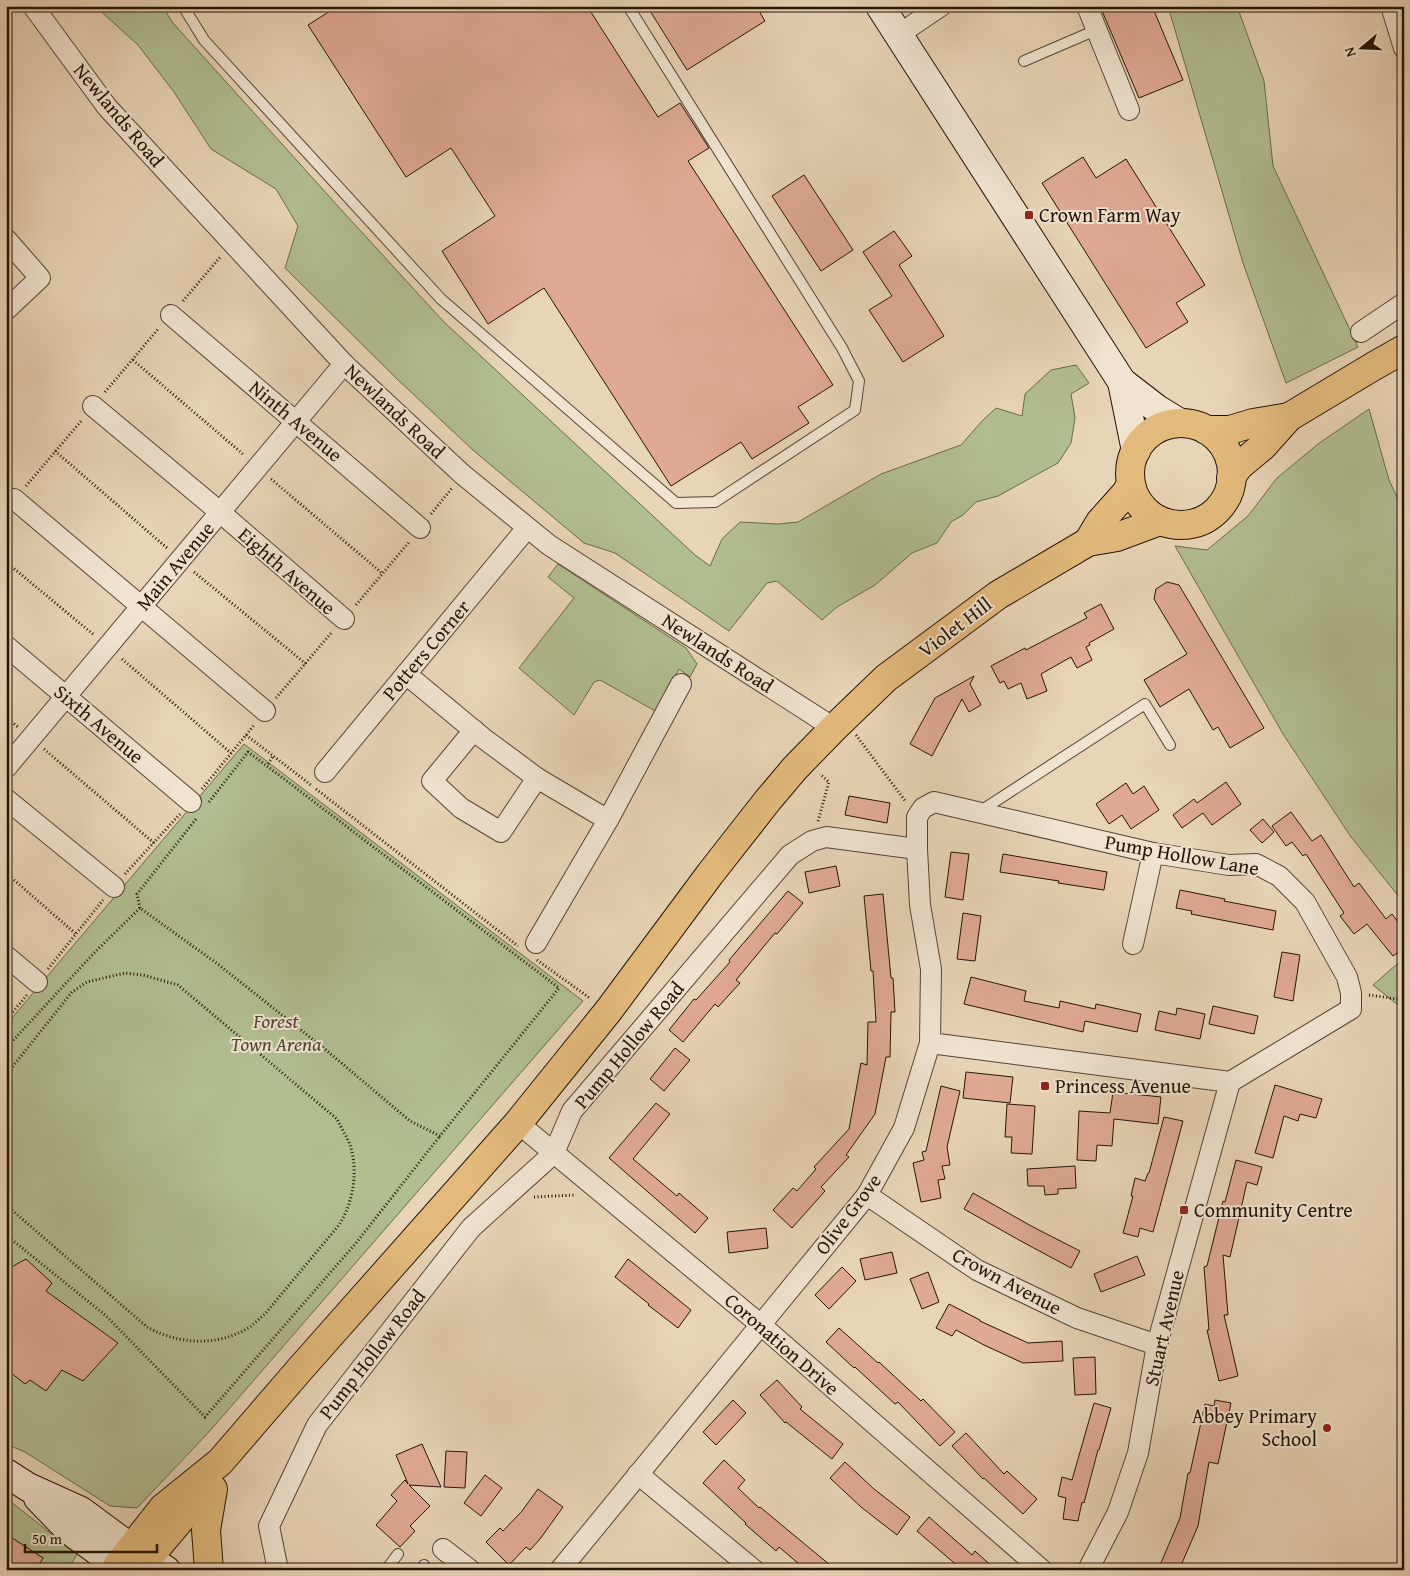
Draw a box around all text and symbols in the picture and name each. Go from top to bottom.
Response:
north arrow [1338,22,1388,72]
text: N [1339,44,1361,60]
street label: Newlands Road [67,56,172,173]
place label: Crown Farm Way [1039,200,1181,229]
marker: Crown Farm Way [1023,209,1035,221]
street label: Newlands Road [339,356,452,465]
street label: Ninth Avenue [243,373,349,468]
street label: Main Avenue [129,515,221,617]
street label: Eighth Avenue [232,520,343,621]
street label: Violet Hill [912,589,998,664]
street label: Potters Corner [375,593,476,706]
street label: Newlands Road [657,606,780,700]
street label: Sixth Avenue [48,677,151,770]
street label: Pump Hollow Lane [1103,827,1261,882]
street label: Pump Hollow Road [567,975,691,1115]
park label: Forest Town Arena [231,1006,322,1058]
place label: Princess Avenue [1055,1071,1191,1100]
marker: Princess Avenue [1039,1080,1051,1092]
street label: Olive Grove [807,1167,888,1260]
place label: Community Centre [1194,1195,1353,1224]
marker: Community Centre [1178,1204,1190,1216]
street label: Crown Avenue [947,1240,1067,1322]
street label: Stuart Avenue [1136,1267,1191,1389]
street label: Pump Hollow Road [311,1282,432,1425]
street label: Coronation Drive [719,1286,846,1402]
place label: Abbey Primary School [1192,1401,1317,1453]
marker: Abbey Primary School [1321,1422,1333,1434]
scale bar [25,1521,158,1553]
text: 50 m [32,1528,63,1549]

